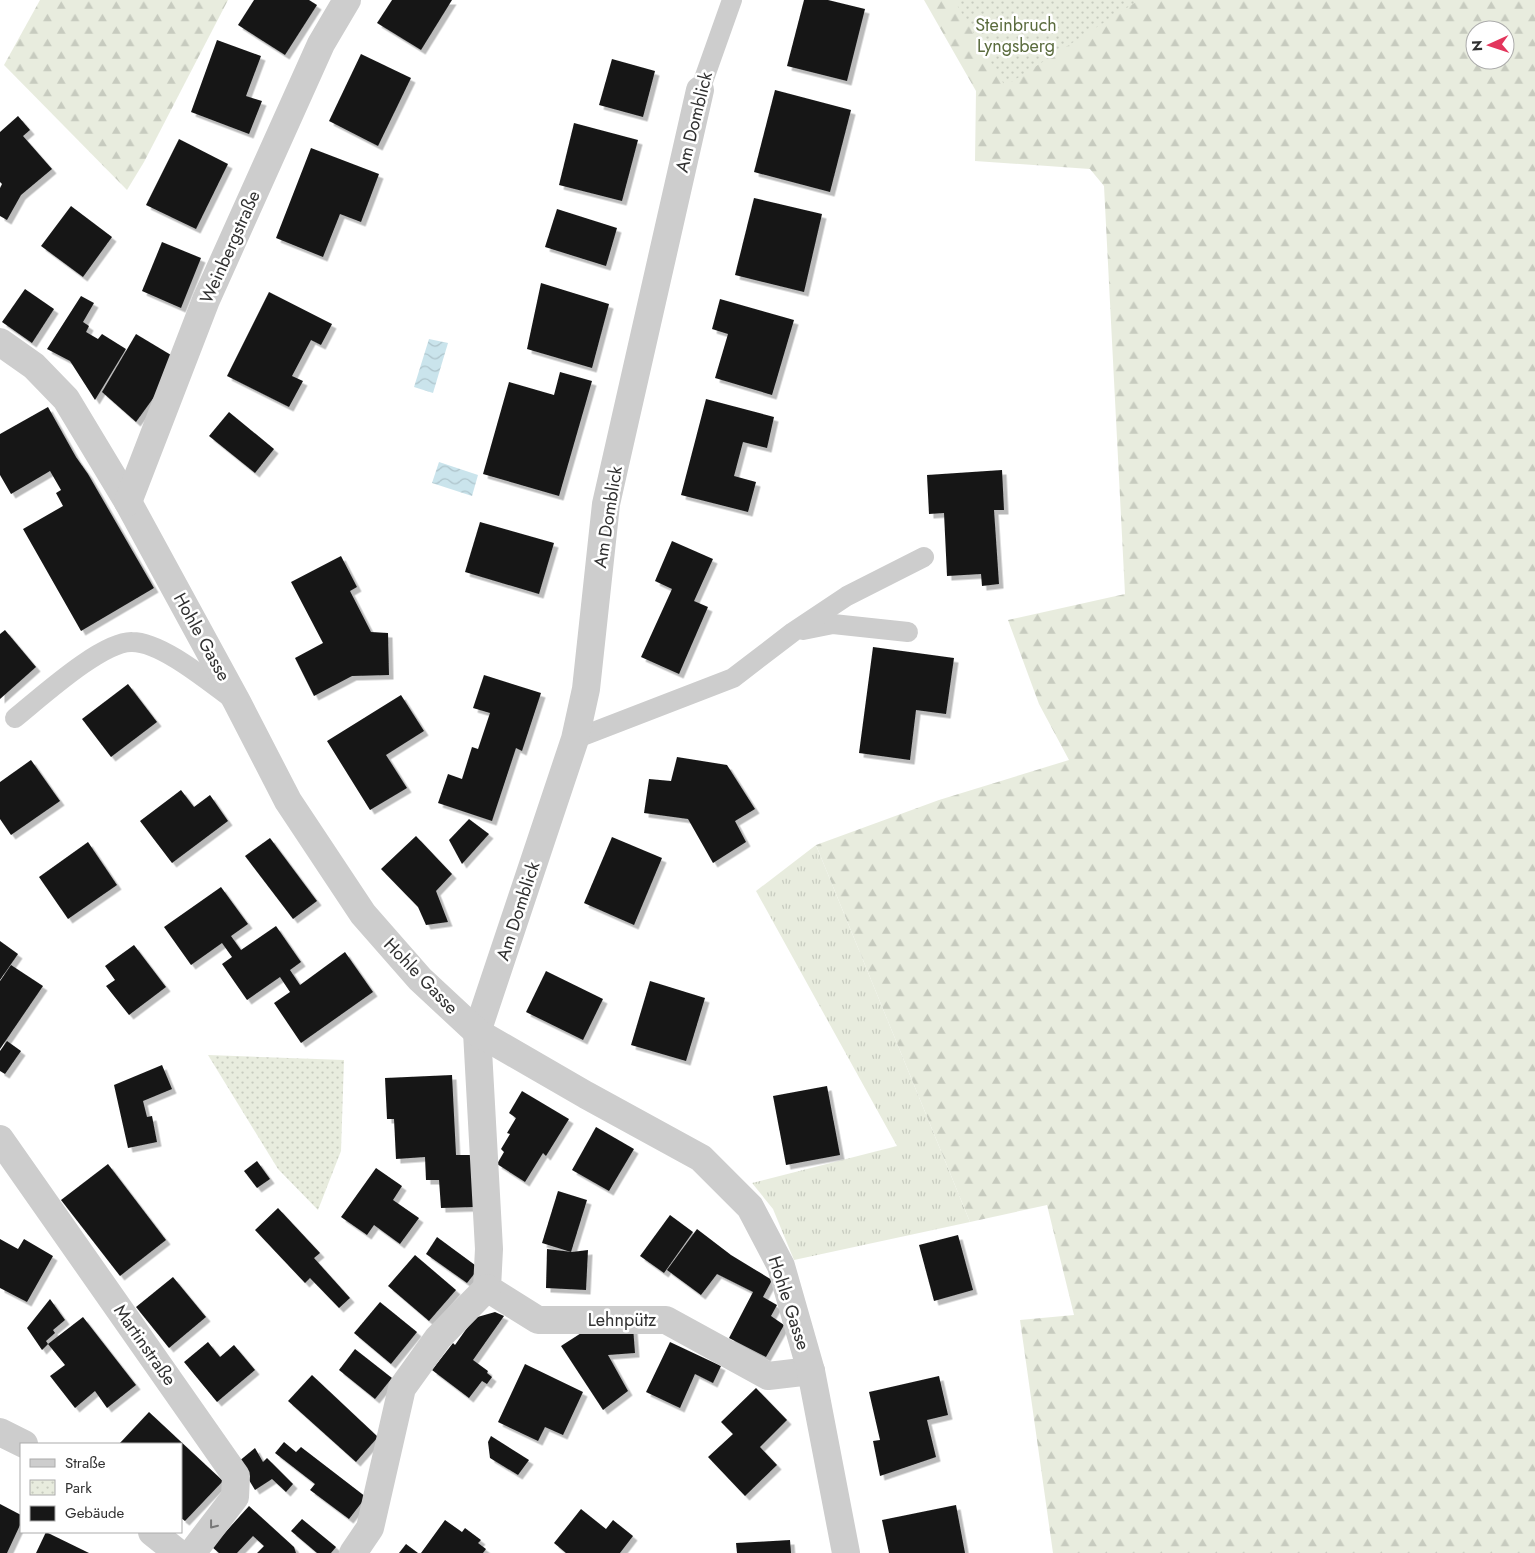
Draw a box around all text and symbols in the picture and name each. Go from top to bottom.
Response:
park label: Steinbruch Lyngsberg [975,12,1057,59]
north arrow [1465,20,1515,70]
text: N [1467,40,1487,52]
street label: Am Domblick [669,69,719,175]
street label: Weinbergstraße [193,186,267,308]
street label: Am Domblick [587,464,629,570]
street label: Hohle Gasse [167,588,237,686]
street label: Am Domblick [490,858,546,964]
street label: Hohle Gasse [378,932,464,1020]
street label: Hohle Gasse [762,1253,816,1353]
street label: Martinstraße [107,1299,183,1391]
street label: Lehnpütz [588,1307,657,1333]
legend [20,1443,182,1533]
text: Straße [65,1452,106,1474]
text: Park [65,1477,92,1499]
text: Gebäude [65,1502,125,1524]
one-way arrow [210,1519,219,1529]

